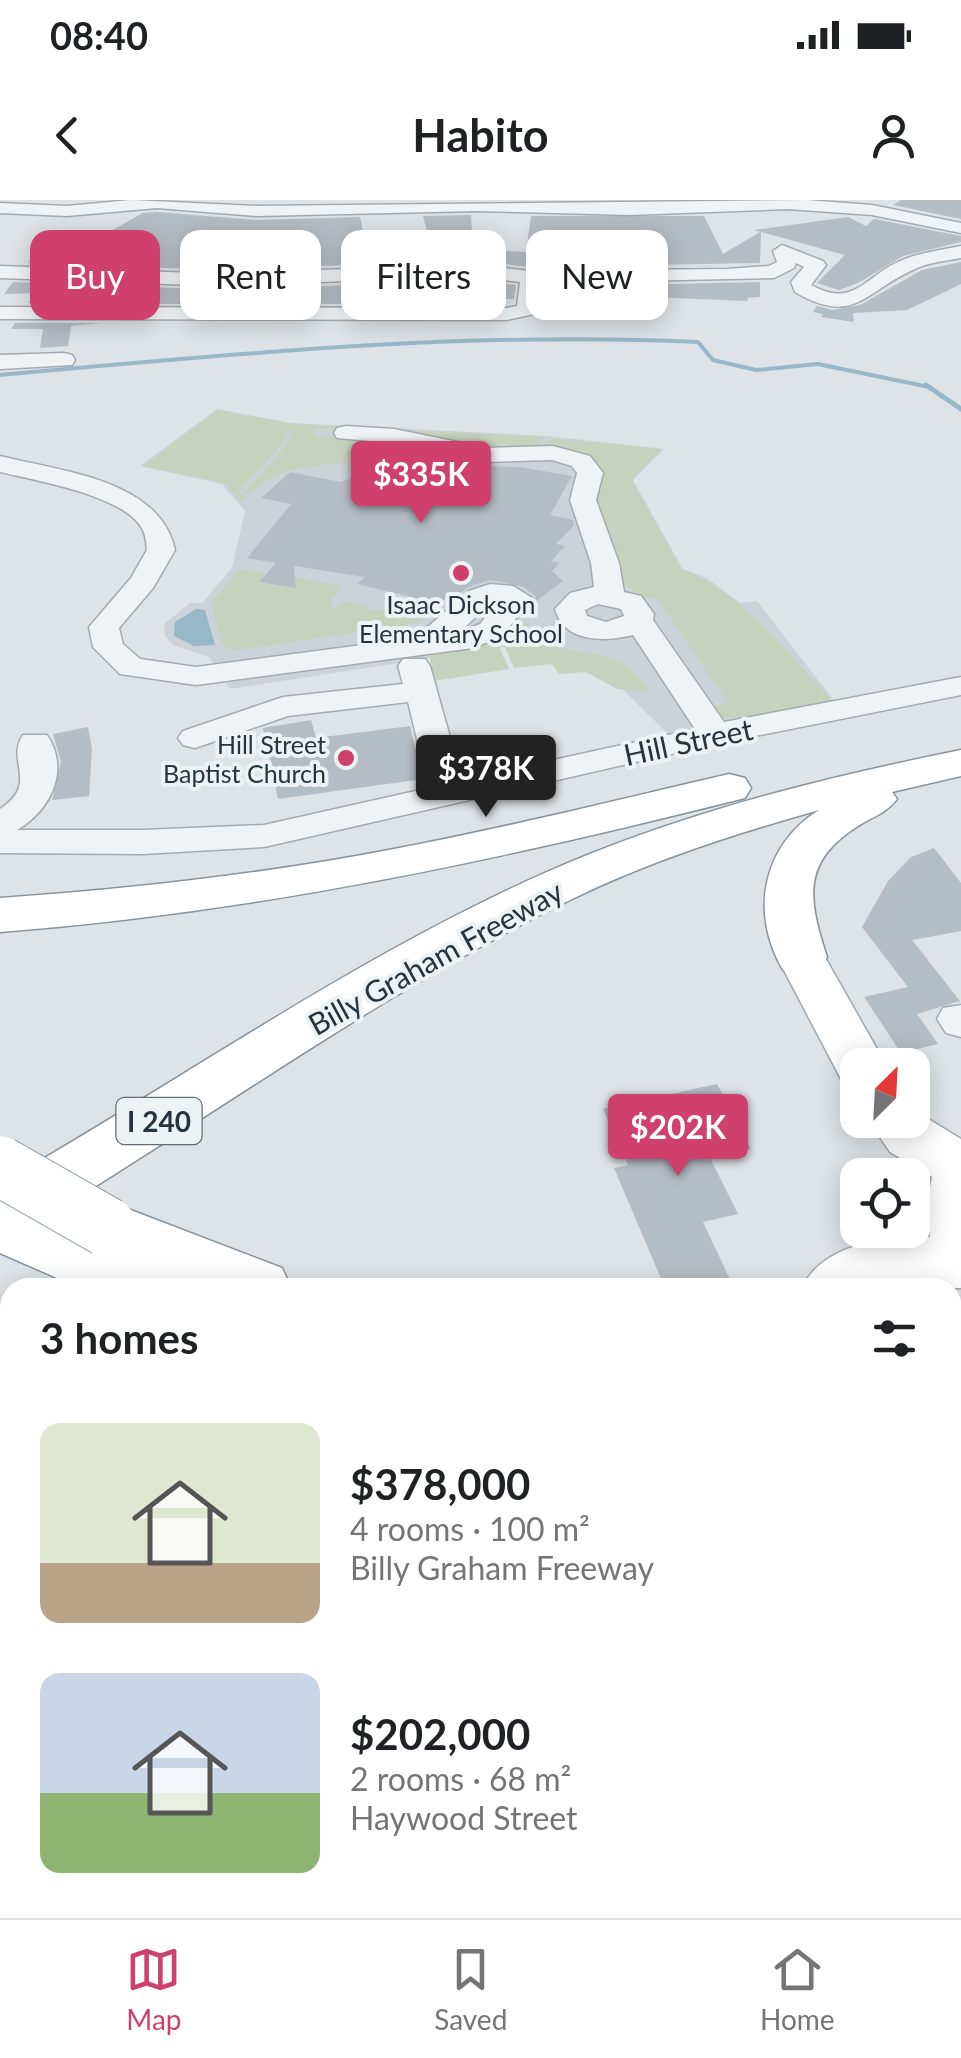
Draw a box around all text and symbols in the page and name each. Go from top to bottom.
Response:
text: 08:40 [50,12,148,58]
icon: back [40,108,95,163]
text: Habito [412,108,549,162]
icon: person [866,108,921,163]
chip: Buy [30,230,160,320]
chip: Rent [180,230,321,320]
chip: Filters [341,230,506,320]
chip: New [526,230,668,320]
pin: $335K [351,441,491,526]
text: $335K [373,454,469,493]
marker: Isaac Dickson Elementary School [450,562,472,584]
place label: Isaac Dickson Elementary School [359,589,563,648]
street label: Hill Street [620,710,756,772]
place label: Hill Street Baptist Church [163,729,326,788]
pin: $378K [416,735,556,820]
marker: Hill Street Baptist Church [335,747,357,769]
text: $378K [438,748,534,787]
street label: Billy Graham Freeway [302,872,569,1042]
north arrow [840,1048,930,1138]
map controls [840,1048,930,1248]
pin: $202K [608,1094,748,1179]
road number: I 240 [116,1098,202,1144]
text: $202K [630,1107,726,1146]
button: locate [840,1158,930,1248]
icon: filters [867,1311,922,1366]
text: 3 homes [40,1313,198,1363]
text: $378,000 [350,1459,530,1509]
icon: home [120,1463,240,1583]
text: 4 rooms · 100 m² [350,1509,590,1548]
text: Billy Graham Freeway [350,1548,654,1587]
text: $202,000 [350,1709,530,1759]
icon: home [120,1713,240,1833]
text: 2 rooms · 68 m² [350,1759,571,1798]
text: Haywood Street [350,1798,578,1837]
tab: Map [126,1942,182,2036]
tab: Saved [434,1942,507,2036]
tab: Home [760,1942,835,2036]

